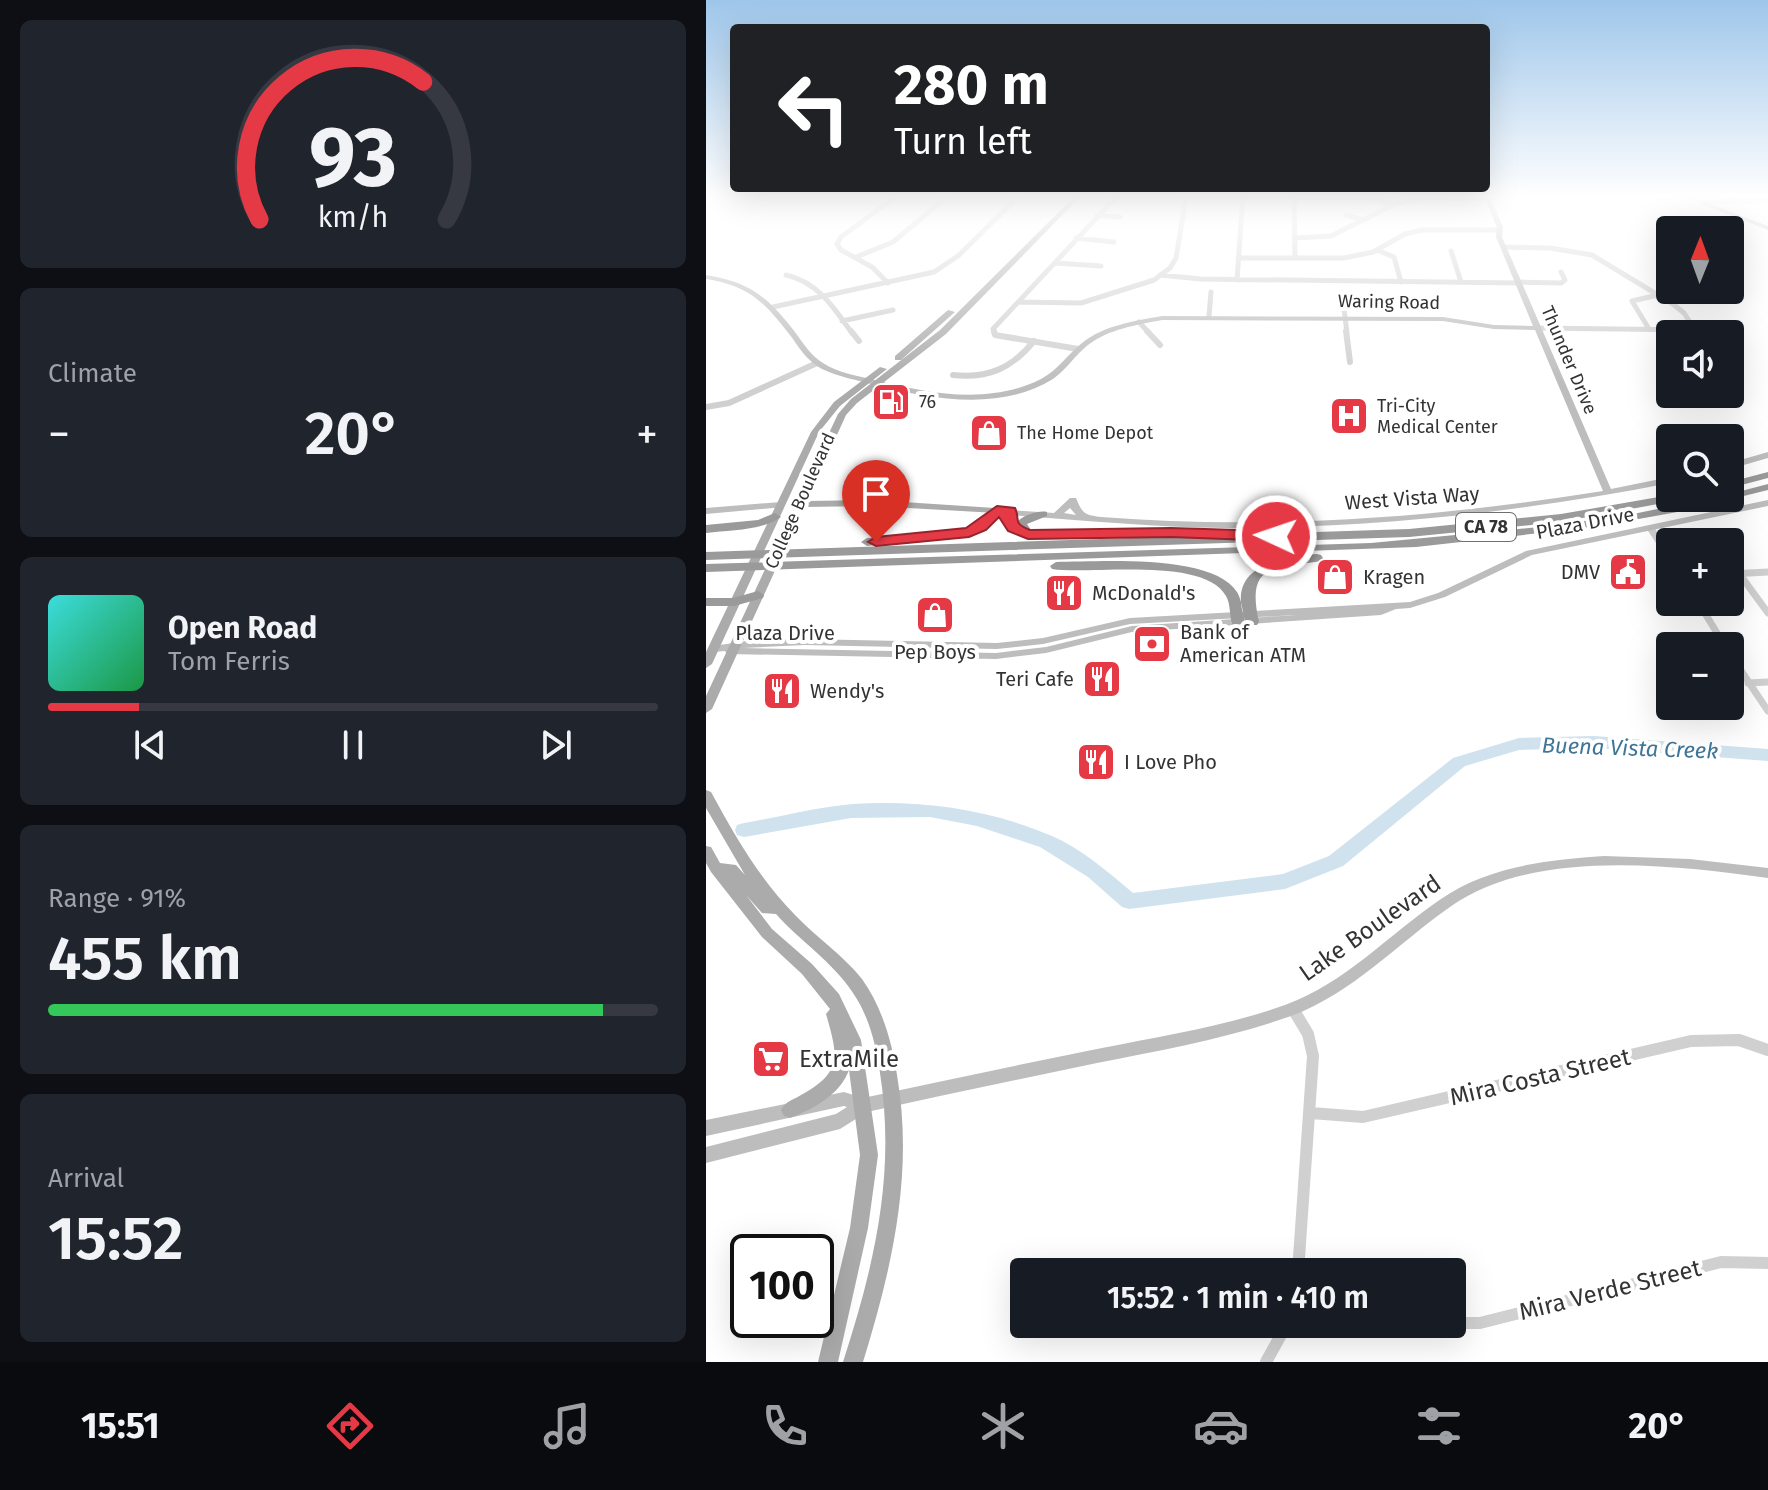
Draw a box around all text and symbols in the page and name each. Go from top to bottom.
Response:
text: 280 m [894,52,1049,119]
icon: left [762,56,866,160]
text: 93 [309,108,397,208]
text: Turn left [894,120,1032,164]
text: km/h [318,200,388,235]
north arrow [1656,216,1744,304]
map controls [1656,216,1744,720]
street label: Waring Road [1338,290,1440,314]
street label: Thunder Drive [1536,303,1602,417]
button: sound [1656,320,1744,408]
text: Climate [48,358,137,389]
fuel station icon: 76 [870,381,912,423]
place label: 76 [919,391,936,413]
hospital icon: Tri-City Medical Center [1328,395,1370,437]
place label: Tri-City Medical Center [1377,395,1498,438]
text: 20° [305,398,401,470]
text: − [48,408,70,461]
text: + [636,408,658,461]
shop icon: The Home Depot [968,412,1010,454]
place label: The Home Depot [1017,422,1154,444]
button: search [1656,424,1744,512]
street label: College Boulevard [760,430,840,572]
pin [842,460,910,542]
icon: arrive [854,472,898,516]
street label: West Vista Way [1344,481,1480,515]
position arrow [1234,494,1318,578]
street label: Plaza Drive [1534,502,1636,544]
road number: CA 78 [1456,513,1516,541]
button: + [1656,528,1744,616]
public building icon: DMV [1607,551,1649,593]
shop icon: Kragen [1314,556,1356,598]
place label: DMV [1561,560,1600,584]
place label: Kragen [1363,565,1425,589]
restaurant icon: McDonald's [1043,572,1085,614]
place label: McDonald's [1092,581,1195,605]
shop icon: Pep Boys [914,594,956,636]
text: Open Road [168,610,317,646]
place label: Bank of American ATM [1180,620,1306,667]
street label: Plaza Drive [735,621,835,645]
bank icon: Bank of American ATM [1131,623,1173,665]
button: − [1656,632,1744,720]
place label: Pep Boys [894,640,976,664]
text: Tom Ferris [168,646,290,677]
restaurant icon: Teri Cafe [1081,658,1123,700]
place label: Teri Cafe [996,667,1074,691]
restaurant icon: Wendy's [761,670,803,712]
place label: Wendy's [810,679,884,703]
icon: previous [128,723,172,767]
icon: pause [331,723,375,767]
icon: next [534,723,578,767]
water label: Buena Vista Creek [1541,731,1719,765]
restaurant icon: I Love Pho [1075,741,1117,783]
place label: I Love Pho [1124,750,1217,774]
street label: Lake Boulevard [1294,869,1446,987]
text: Range · 91% [48,883,186,914]
text: 455 km [48,923,242,995]
supermarket icon: ExtraMile [750,1038,792,1080]
street label: Mira Costa Street [1447,1043,1633,1111]
place label: ExtraMile [799,1045,899,1073]
text: Arrival [48,1163,124,1194]
text: 15:52 [48,1203,183,1275]
speed limit sign: 100 [730,1234,834,1338]
street label: Mira Verde Street [1516,1254,1704,1326]
text: 15:52 · 1 min · 410 m [1107,1280,1369,1316]
icon: directions [322,1398,378,1454]
icon: music [539,1398,595,1454]
icon: phone [757,1398,813,1454]
icon: climate [975,1398,1031,1454]
icon: car [1193,1398,1249,1454]
icon: filters [1411,1398,1467,1454]
text: 15:51 [81,1404,160,1448]
text: 20° [1629,1404,1687,1448]

